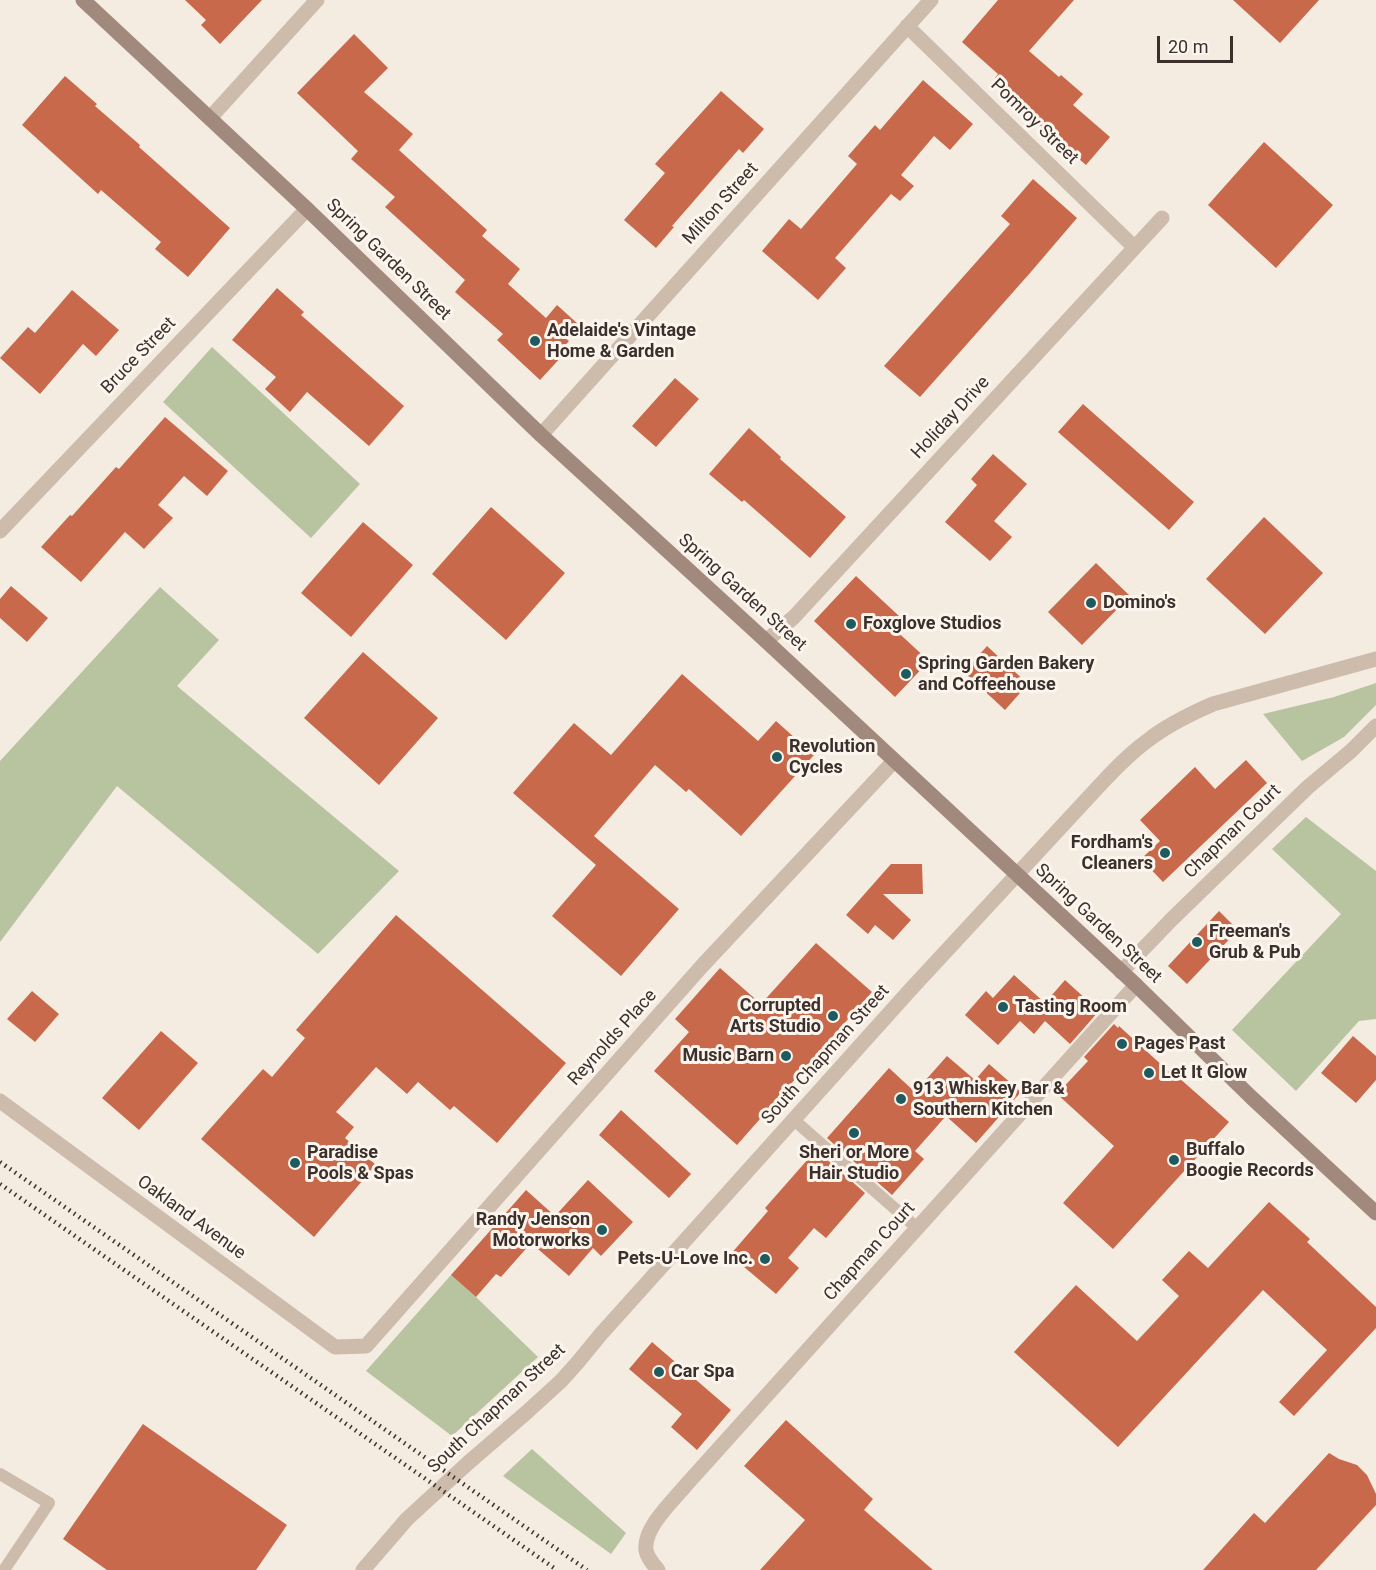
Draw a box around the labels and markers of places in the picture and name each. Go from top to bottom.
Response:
place label: Adelaide's Vintage Home & Garden [547,320,696,362]
marker: Adelaide's Vintage Home & Garden [528,334,542,348]
place label: Domino's [1103,592,1176,614]
marker: Domino's [1084,596,1098,610]
place label: Foxglove Studios [863,613,1001,635]
marker: Foxglove Studios [844,617,858,631]
place label: Spring Garden Bakery and Coffeehouse [918,653,1094,696]
marker: Spring Garden Bakery and Coffeehouse [899,667,913,681]
place label: Revolution Cycles [789,736,875,778]
marker: Revolution Cycles [770,750,784,764]
place label: Fordham's Cleaners [1071,832,1153,874]
marker: Fordham's Cleaners [1158,846,1172,860]
place label: Freeman's Grub & Pub [1209,921,1301,964]
marker: Freeman's Grub & Pub [1190,935,1204,949]
place label: Corrupted Arts Studio [730,995,821,1038]
place label: Tasting Room [1015,996,1127,1018]
marker: Tasting Room [996,1000,1010,1014]
marker: Corrupted Arts Studio [826,1009,840,1023]
place label: Pages Past [1134,1033,1225,1055]
marker: Pages Past [1115,1037,1129,1051]
place label: Music Barn [682,1045,774,1067]
marker: Music Barn [779,1049,793,1063]
place label: Let It Glow [1161,1062,1247,1084]
marker: Let It Glow [1142,1066,1156,1080]
place label: 913 Whiskey Bar & Southern Kitchen [913,1078,1065,1120]
marker: 913 Whiskey Bar & Southern Kitchen [894,1092,908,1106]
marker: Sheri or More Hair Studio [847,1126,861,1140]
place label: Buffalo Boogie Records [1186,1139,1314,1182]
place label: Paradise Pools & Spas [307,1142,414,1184]
place label: Sheri or More Hair Studio [799,1142,909,1184]
marker: Buffalo Boogie Records [1167,1153,1181,1167]
marker: Paradise Pools & Spas [288,1156,302,1170]
place label: Randy Jenson Motorworks [476,1209,590,1252]
marker: Randy Jenson Motorworks [595,1223,609,1237]
place label: Pets-U-Love Inc. [617,1248,753,1270]
marker: Pets-U-Love Inc. [758,1252,772,1266]
place label: Car Spa [671,1361,734,1383]
marker: Car Spa [652,1365,666,1379]

